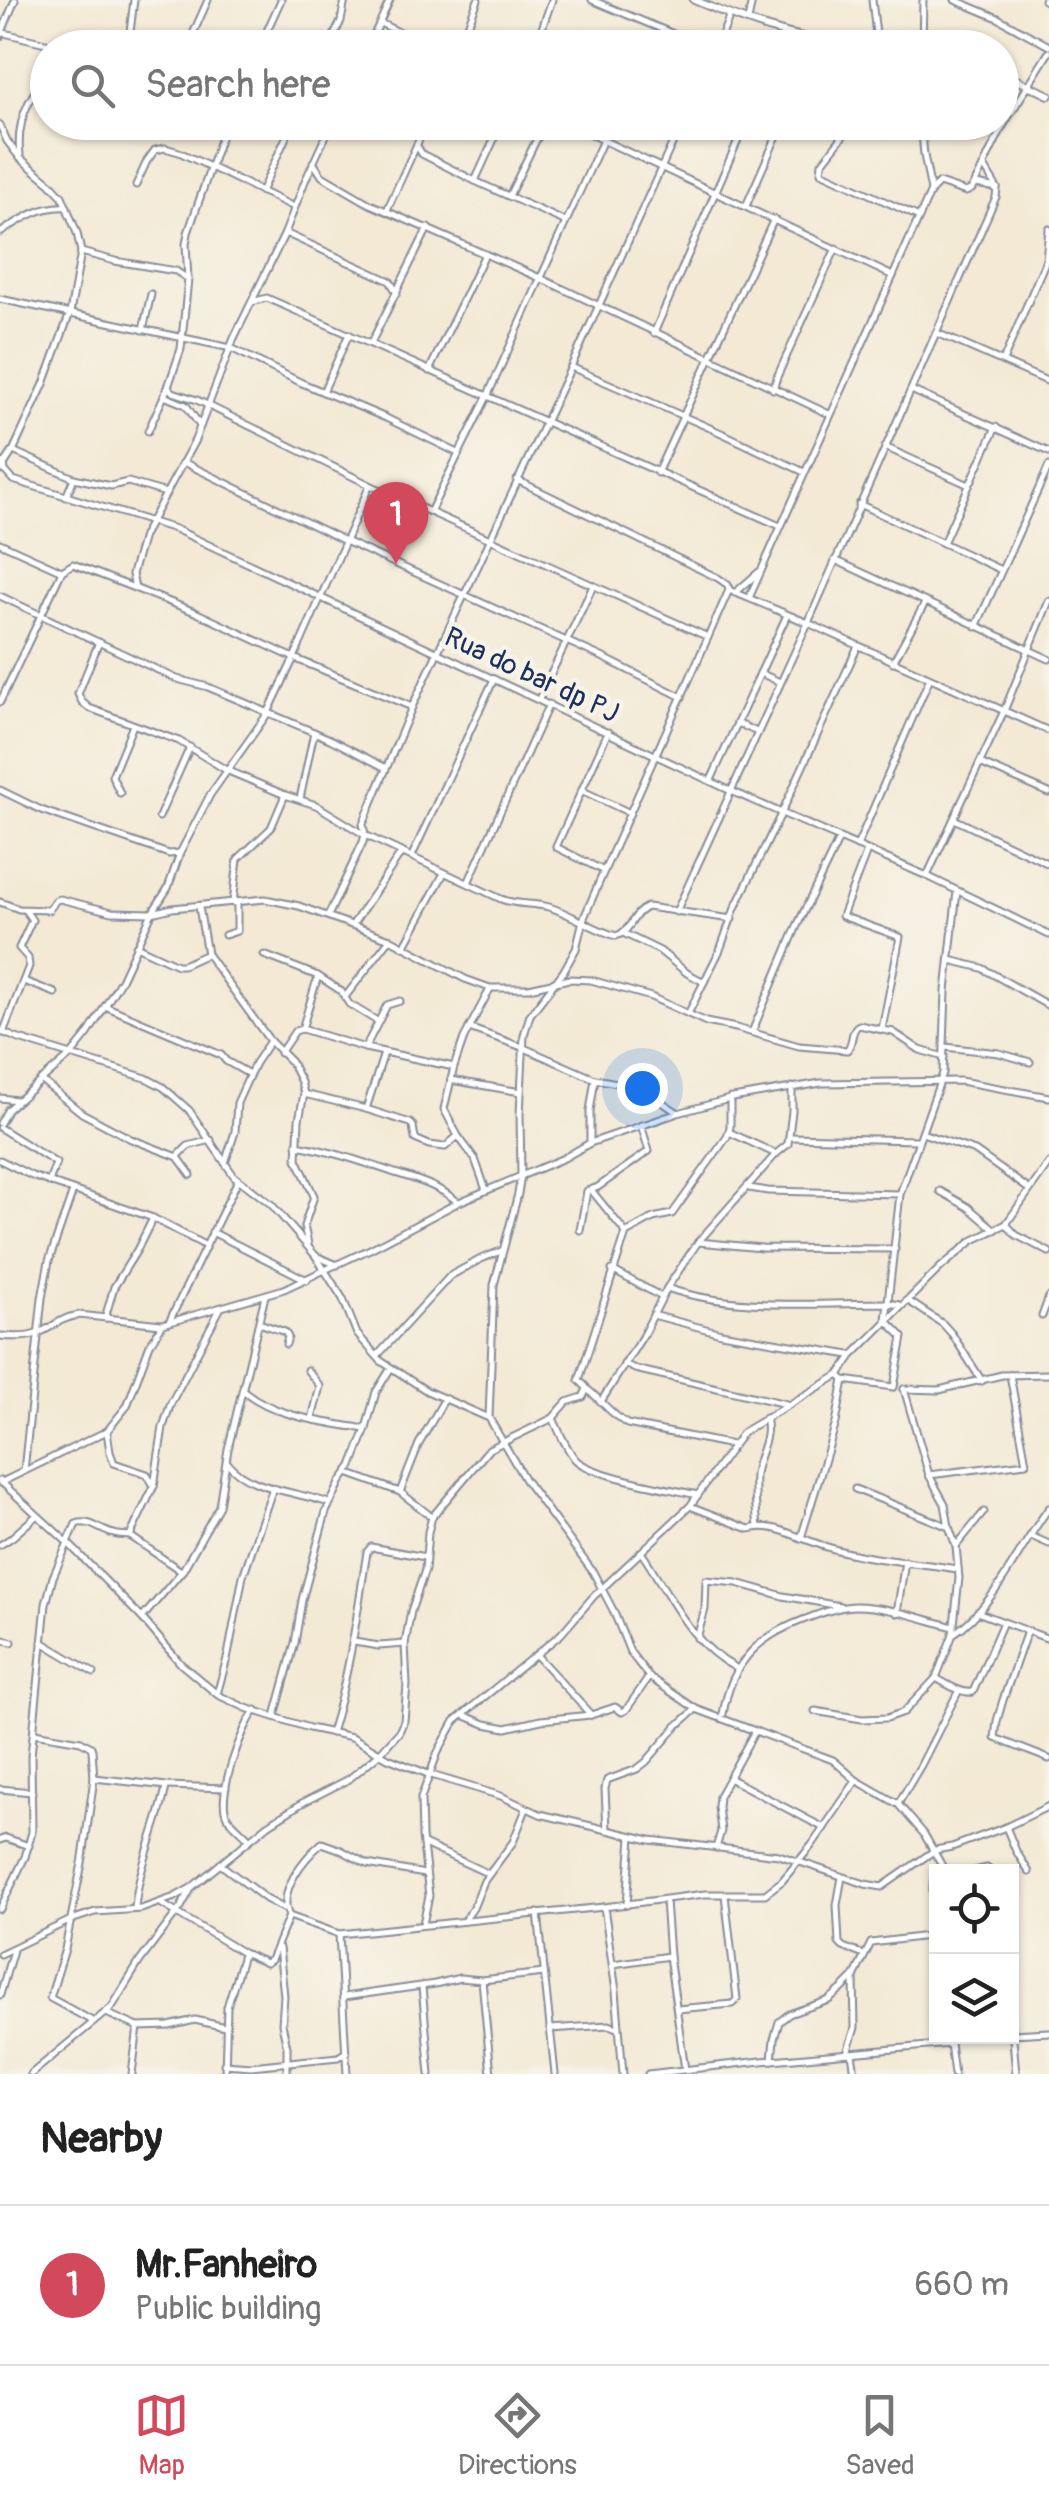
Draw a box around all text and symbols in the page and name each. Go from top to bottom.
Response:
search box [30,30,1019,140]
icon: search [65,58,120,113]
text: Search here [145,61,331,109]
pin: 1 [364,482,428,564]
street label: Rua do bar dp PJ [439,620,624,731]
your location [617,1063,668,1114]
map controls [929,1864,1019,2044]
button: locate [929,1864,1019,1954]
button: layers [929,1954,1019,2044]
text: Nearby [40,2113,162,2165]
text: Mr.Fanheiro [135,2241,317,2289]
text: 1 [66,2265,79,2305]
text: 660 m [915,2265,1009,2305]
text: Public building [135,2289,321,2329]
tab: Map [134,2388,189,2483]
tab: Directions [458,2388,577,2483]
tab: Saved [845,2388,915,2483]

